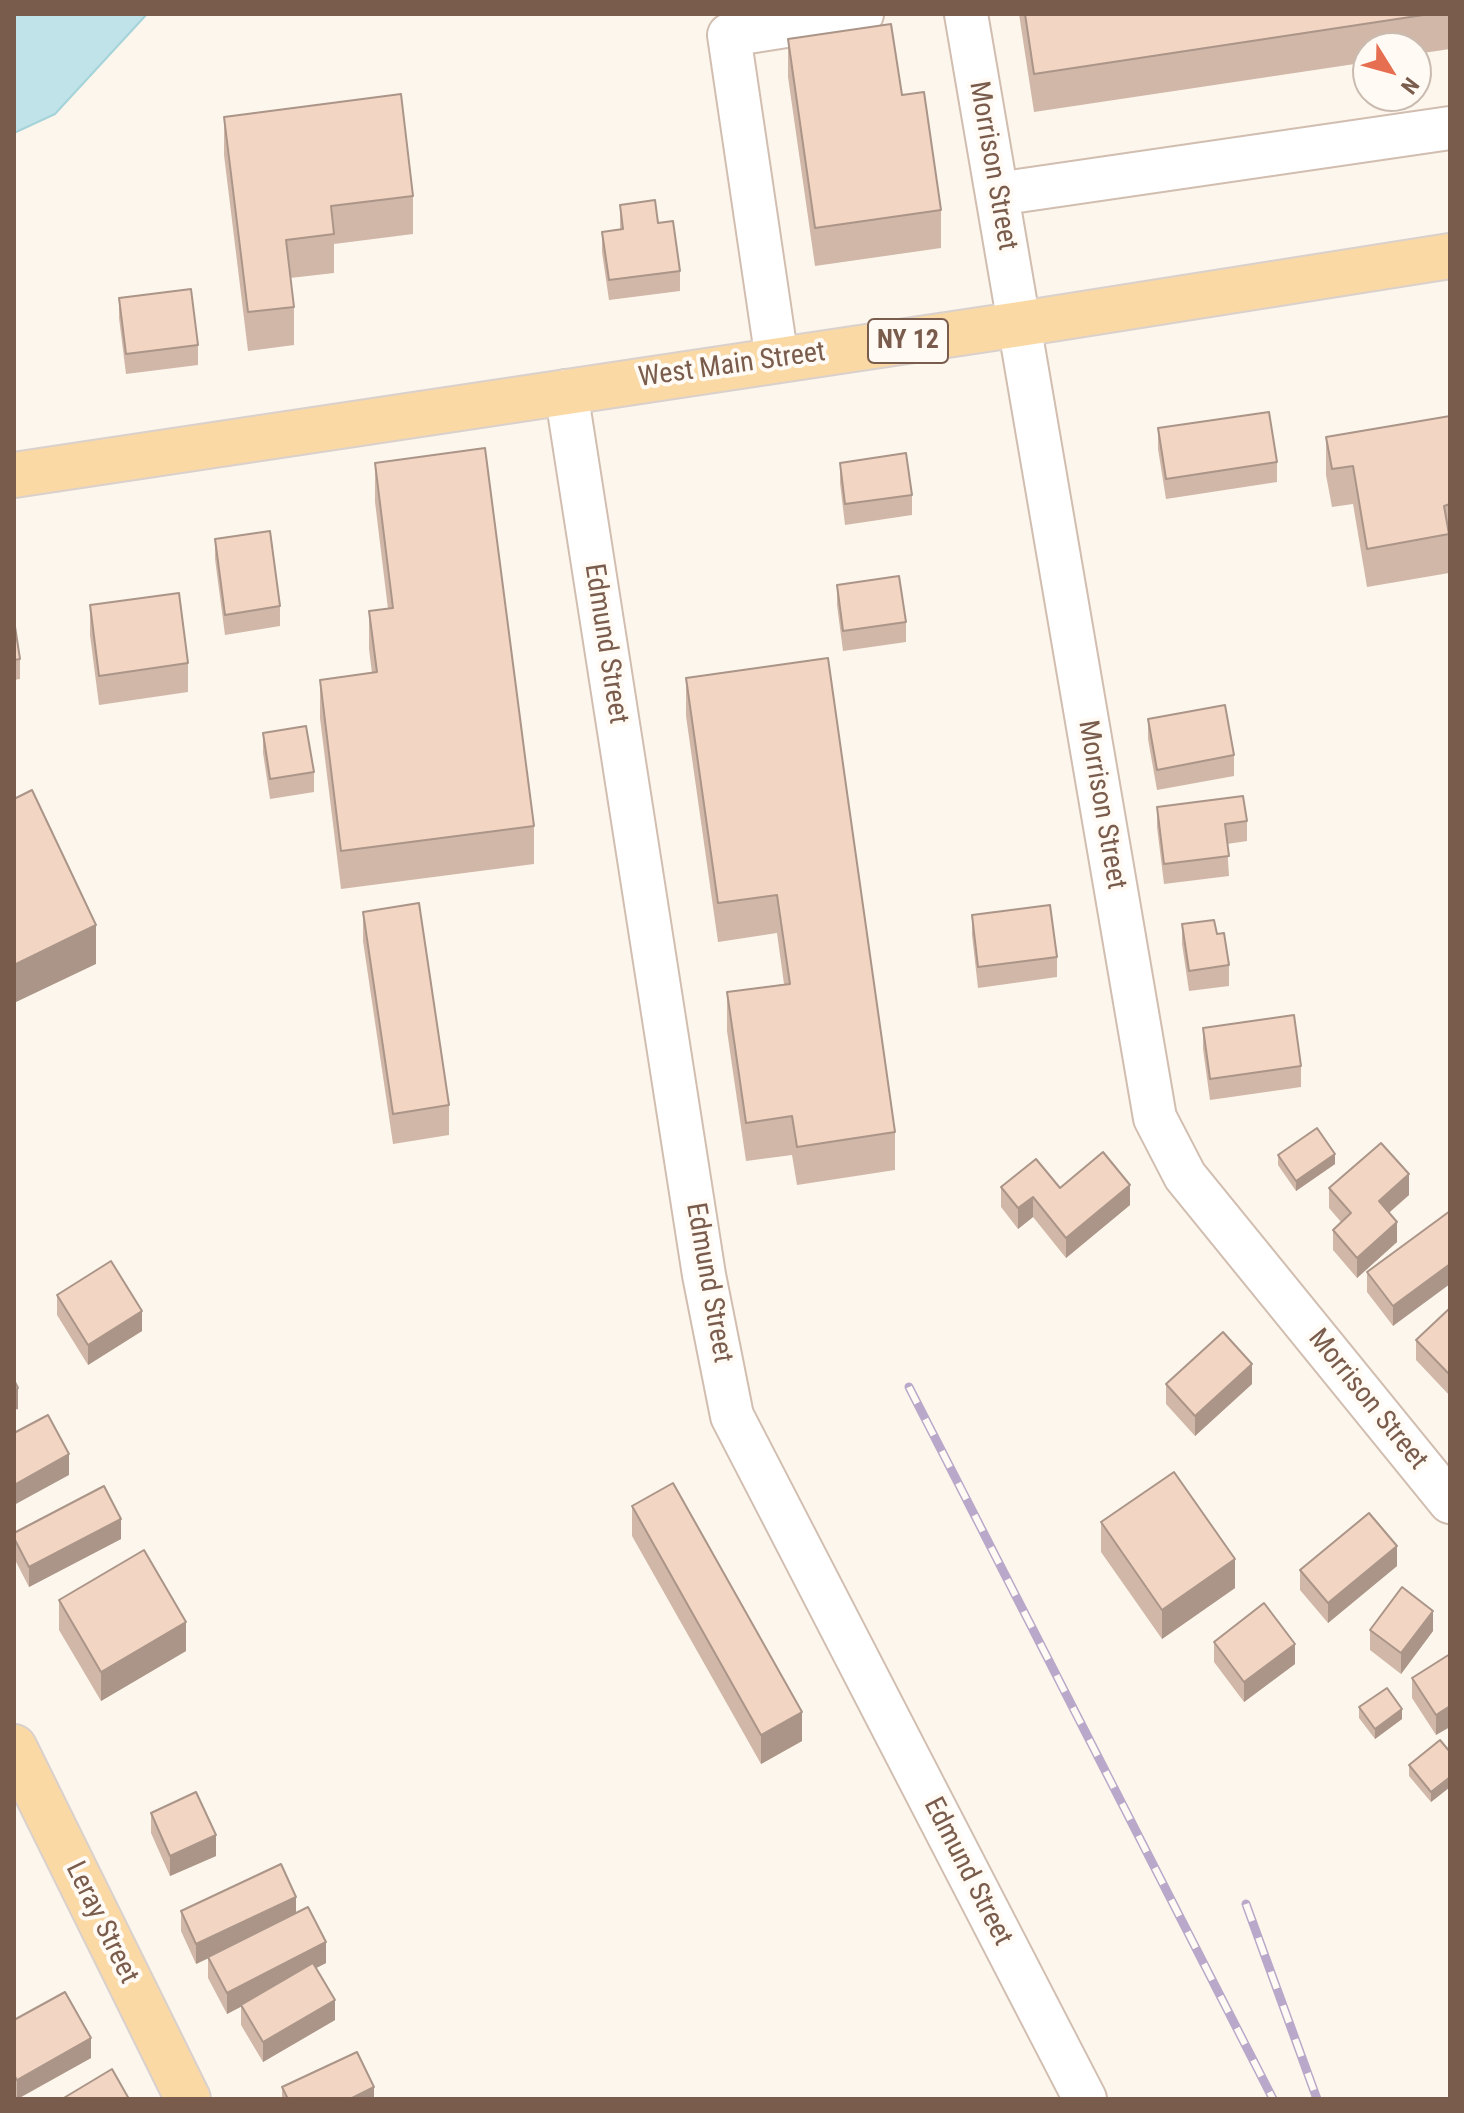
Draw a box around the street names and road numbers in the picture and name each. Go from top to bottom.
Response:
street label: Morrison Street [961,79,1023,253]
road number: NY 12 [868,319,948,363]
street label: West Main Street [637,336,827,396]
street label: Edmund Street [576,562,634,726]
street label: Morrison Street [1070,718,1132,892]
street label: Edmund Street [677,1200,739,1366]
street label: Morrison Street [1300,1323,1434,1477]
street label: Edmund Street [915,1792,1019,1952]
street label: Leray Street [57,1857,145,1989]

